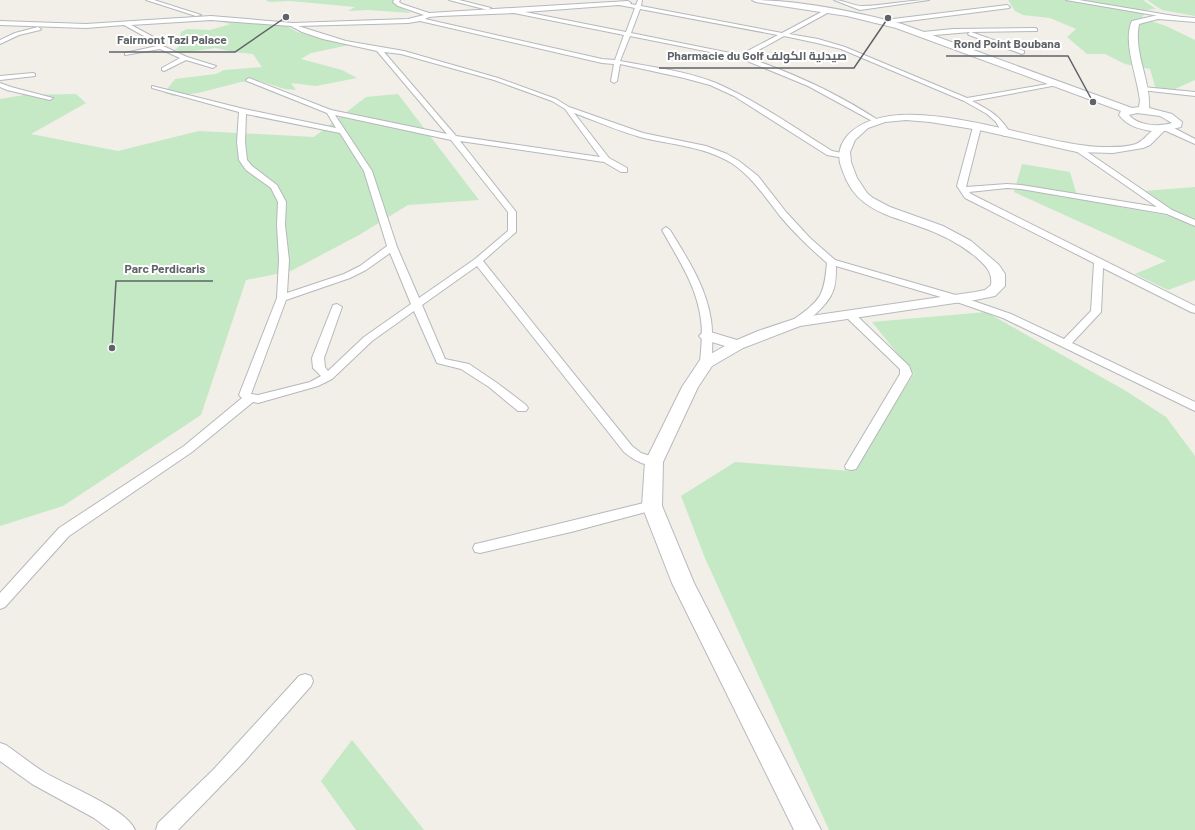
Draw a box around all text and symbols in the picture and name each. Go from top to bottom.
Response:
callout: Fairmont Tazi Palace [109,28,235,52]
text: Fairmont Tazi Palace [117,32,227,46]
callout: Rond Point Boubana [946,32,1068,56]
text: Rond Point Boubana [954,36,1060,50]
callout: Pharmacie du Golf صيدلية الكولف [659,44,854,68]
text: Pharmacie du Golf صيدلية الكولف [667,48,847,64]
callout: Parc Perdicaris [116,257,213,281]
text: Parc Perdicaris [125,261,205,275]

